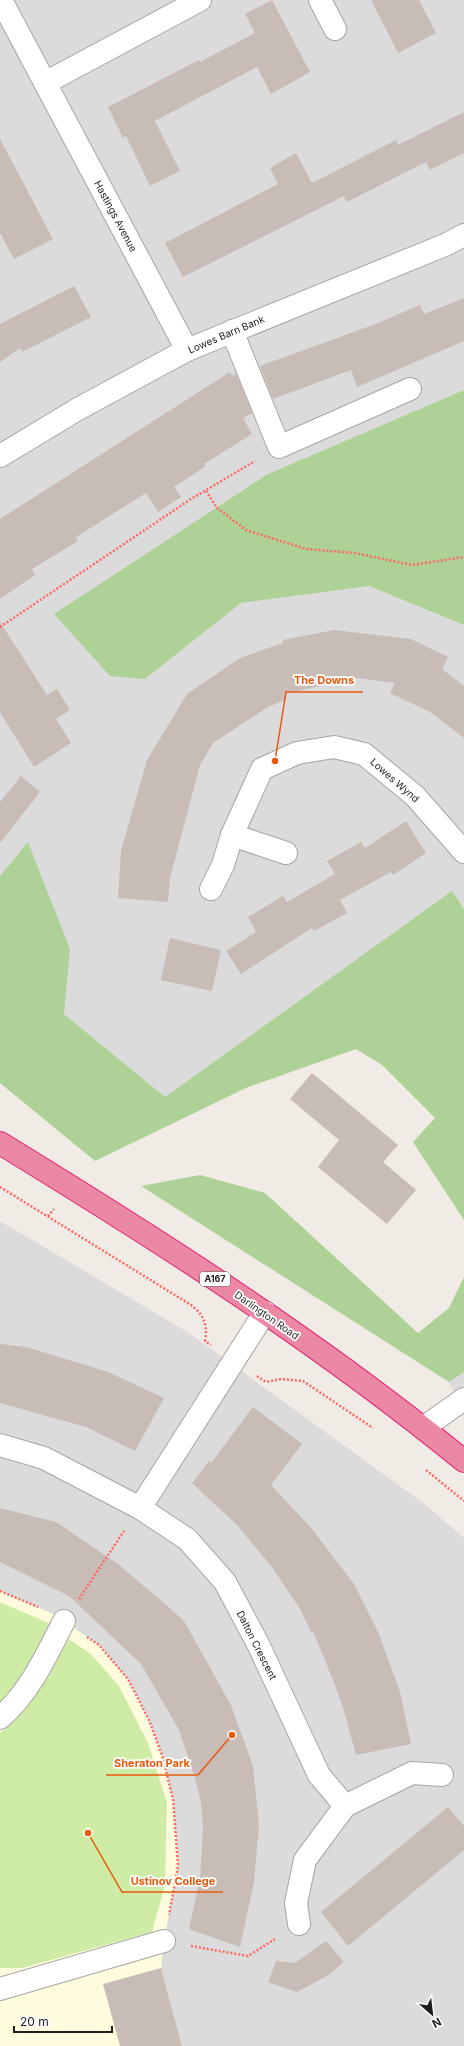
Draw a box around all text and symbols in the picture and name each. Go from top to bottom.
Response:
street label: Hastings Avenue [92,178,140,254]
street label: Lowes Barn Bank [186,312,266,355]
callout: The Downs [286,669,363,692]
text: The Downs [294,673,354,687]
street label: Lowes Wynd [368,755,422,805]
road number: A167 [200,1272,230,1286]
street label: Darlington Road [233,1288,301,1342]
street label: Dalton Crescent [234,1608,280,1682]
callout: Sheraton Park [106,1752,198,1775]
text: Sheraton Park [114,1756,191,1770]
callout: Ustinov College [122,1869,223,1892]
text: Ustinov College [131,1874,216,1888]
north arrow [412,1994,452,2034]
scale bar [14,2008,112,2034]
text: 20 m [20,2014,49,2029]
text: N [430,2015,444,2031]

